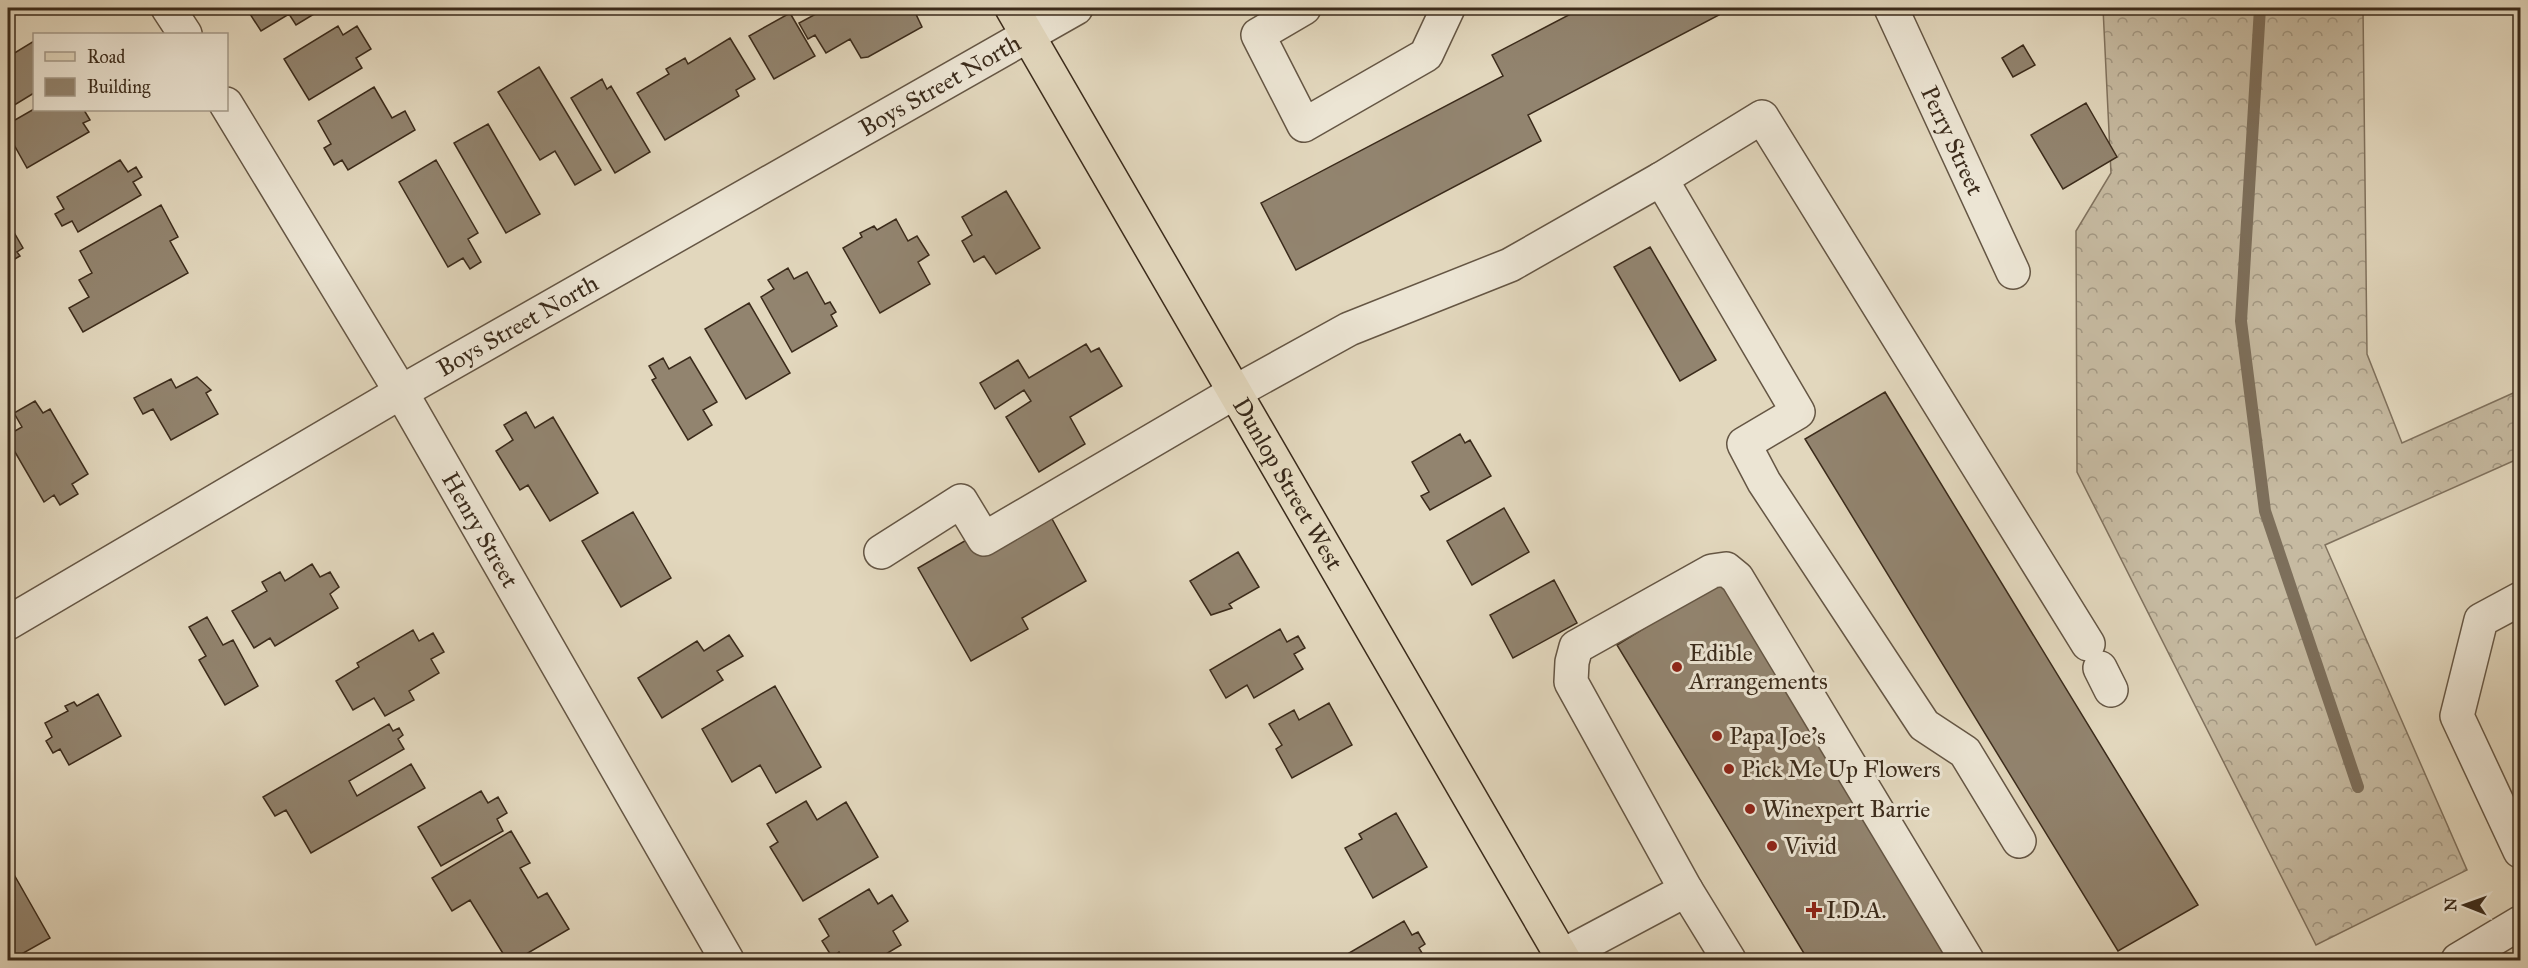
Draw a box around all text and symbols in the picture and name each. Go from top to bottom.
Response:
street label: Boys Street North [854,28,1026,143]
legend [33,33,228,111]
text: Road [87,46,125,68]
text: Building [87,76,151,99]
street label: Perry Street [1914,81,1991,200]
street label: Boys Street North [432,268,604,383]
street label: Dunlop Street West [1226,392,1350,576]
street label: Henry Street [435,467,525,594]
place label: Edible Arrangements [1688,638,1828,696]
marker: Edible Arrangements [1670,660,1684,674]
place label: Papa Joe's [1729,721,1826,751]
marker: Papa Joe's [1710,729,1724,743]
place label: Pick Me Up Flowers [1741,754,1941,784]
marker: Pick Me Up Flowers [1722,762,1736,776]
place label: Winexpert Barrie [1762,794,1930,824]
marker: Winexpert Barrie [1743,802,1757,816]
place label: Vivid [1783,831,1837,861]
marker: Vivid [1765,839,1779,853]
north arrow [2435,875,2495,935]
place label: I.D.A. [1826,895,1886,925]
text: N [2441,897,2460,912]
marker: I.D.A. [1807,903,1821,917]

